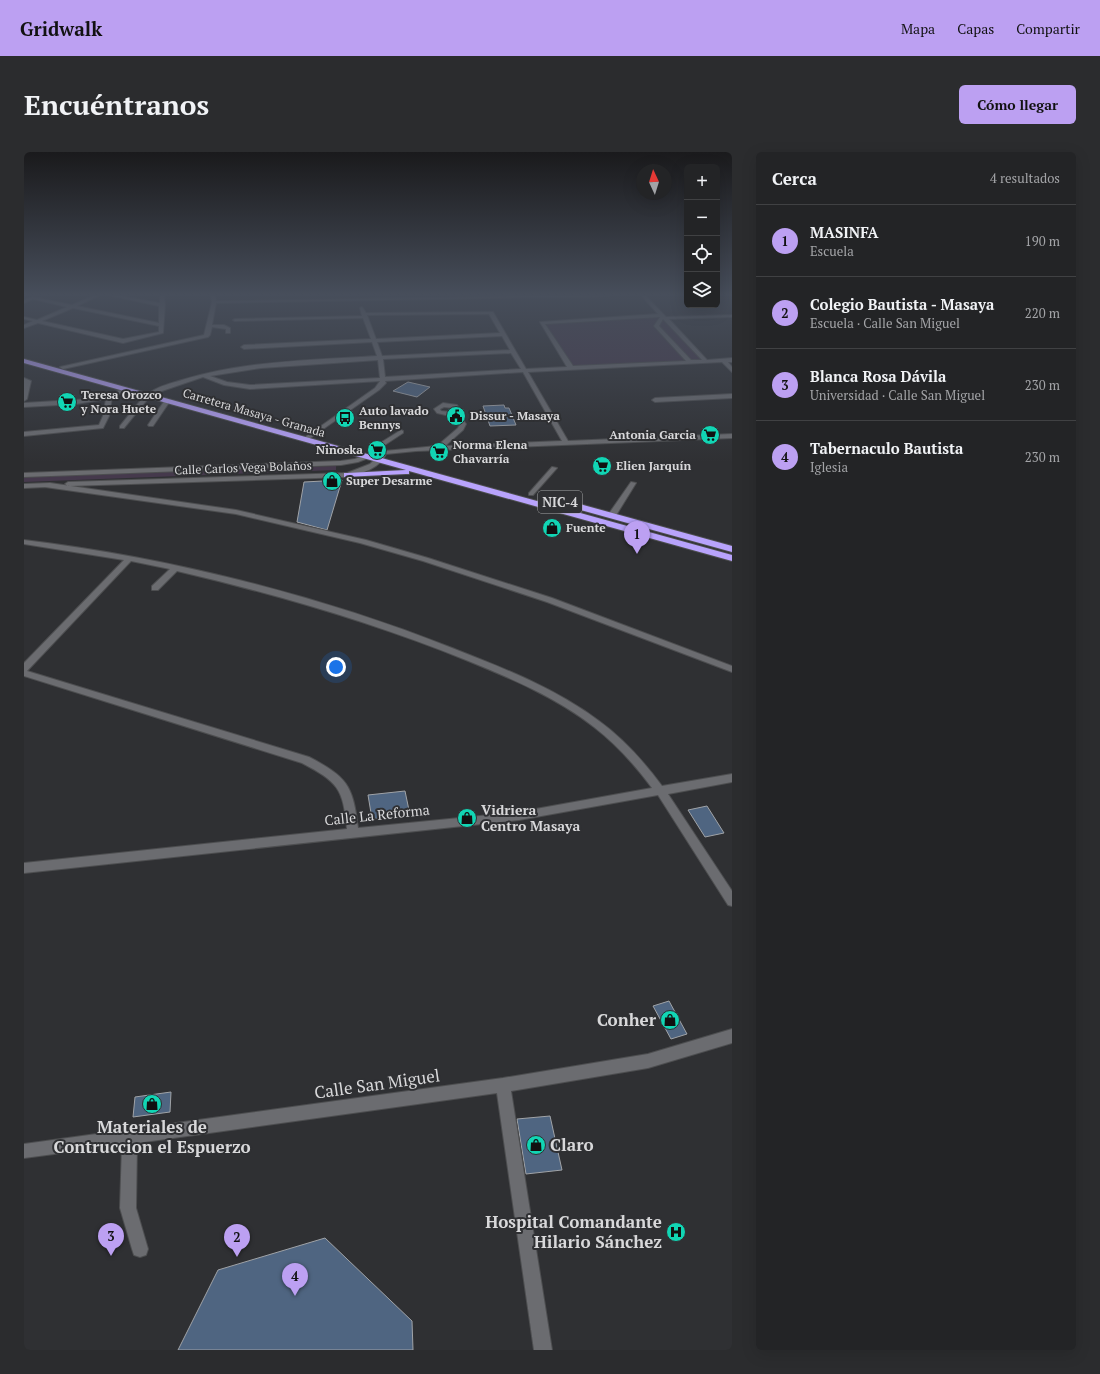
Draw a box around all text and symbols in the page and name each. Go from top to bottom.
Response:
text: Gridwalk [20,16,102,41]
text: Mapa [901,19,935,38]
text: Capas [957,19,994,38]
text: Compartir [1016,19,1080,38]
button: Cómo llegar [959,85,1076,124]
text: Encuéntranos [24,86,209,123]
north arrow [636,164,672,200]
map controls [684,164,720,308]
button: + [684,164,720,200]
text: Cerca [772,167,817,190]
text: 4 resultados [990,169,1060,187]
button: − [684,200,720,236]
text: MASINFA [810,222,878,242]
text: 1 [781,232,789,250]
text: 190 m [1025,232,1060,250]
button: locate [684,236,720,272]
text: Escuela [810,242,854,260]
button: layers [684,272,720,308]
text: Colegio Bautista - Masaya [810,294,994,314]
text: 2 [781,304,789,322]
text: 220 m [1025,304,1060,322]
text: Escuela · Calle San Miguel [810,314,960,332]
text: Blanca Rosa Dávila [810,366,946,386]
text: 3 [781,376,789,394]
text: 230 m [1025,376,1060,394]
street label: Carretera Masaya - Granada [181,385,327,440]
text: Universidad · Calle San Miguel [810,386,985,404]
place label: Teresa Orozco y Nora Huete [80,387,162,416]
supermarket icon: Teresa Orozco y Nora Huete [56,391,78,413]
place label: Auto lavado Bennys [359,403,429,432]
public building icon: Dissur - Masaya [445,405,467,427]
bus stop icon: Auto lavado Bennys [334,407,356,429]
place label: Dissur - Masaya [470,408,560,423]
supermarket icon: Antonia Garcia [699,424,721,446]
place label: Antonia Garcia [609,427,696,442]
place label: Norma Elena Chavarría [453,437,528,466]
text: Tabernaculo Bautista [810,438,963,458]
supermarket icon: Ninoska [366,439,388,461]
supermarket icon: Norma Elena Chavarría [428,441,450,463]
place label: Ninoska [316,442,363,457]
text: 4 [781,448,789,466]
text: 230 m [1025,448,1060,466]
supermarket icon: Elien Jarquín [591,455,613,477]
street label: Calle Carlos Vega Bolaños [174,458,312,477]
place label: Elien Jarquín [616,458,691,473]
text: Iglesia [810,458,848,476]
shop icon: Super Desarme [321,470,343,492]
place label: Super Desarme [346,473,433,488]
road number: NIC-4 [538,491,582,513]
shop icon: Fuente [541,517,563,539]
place label: Fuente [566,520,606,535]
pin: 1 [624,521,650,554]
your location [326,657,346,677]
street label: Calle La Reforma [323,800,430,829]
place label: Vidriera Centro Masaya [481,800,580,835]
shop icon: Vidriera Centro Masaya [456,807,478,829]
place label: Conher [597,1008,657,1031]
shop icon: Conher [659,1009,681,1031]
street label: Calle San Miguel [313,1063,441,1104]
shop icon: Materiales de Contruccion el Espuerzo [141,1093,163,1115]
place label: Materiales de Contruccion el Espuerzo [53,1115,251,1158]
place label: Claro [550,1133,594,1156]
shop icon: Claro [525,1134,547,1156]
place label: Hospital Comandante Hilario Sánchez [485,1210,662,1253]
hospital icon: Hospital Comandante Hilario Sánchez [665,1221,687,1243]
pin: 3 [98,1223,124,1256]
pin: 2 [224,1224,250,1257]
pin: 4 [282,1263,308,1296]

